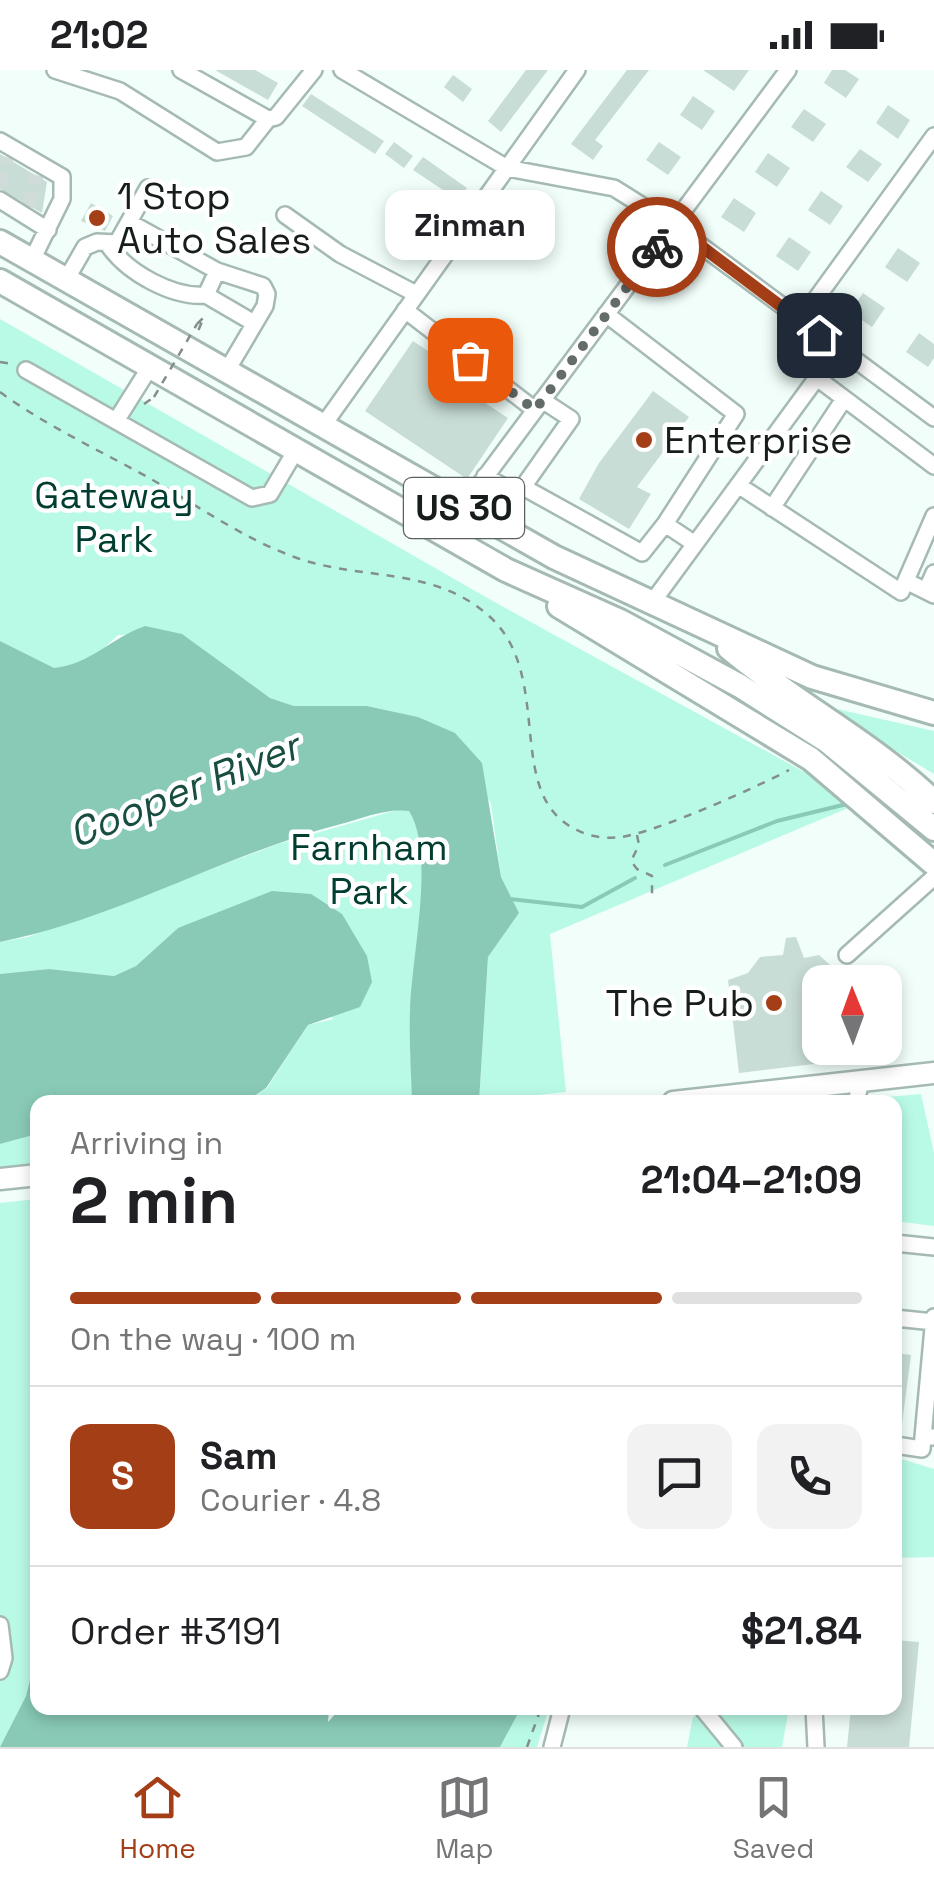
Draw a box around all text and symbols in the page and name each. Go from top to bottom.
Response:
text: 21:02 [50,11,148,59]
place label: 1 Stop Auto Sales [117,172,311,264]
callout: Zinman [385,190,555,260]
courier [607,197,707,297]
text: Zinman [414,205,526,245]
marker: 1 Stop Auto Sales [86,207,108,229]
icon: bike [630,220,685,275]
pin [777,293,862,378]
icon: home [792,308,847,363]
pin [428,318,513,403]
icon: bag [443,333,498,388]
place label: Enterprise [664,416,852,464]
marker: Enterprise [633,429,655,451]
park label: Gateway Park [34,471,194,563]
road number: US 30 [404,478,524,538]
water label: Cooper River [61,719,311,859]
park label: Farnham Park [290,823,448,915]
north arrow [802,965,902,1065]
map controls [802,965,902,1065]
place label: The Pub [606,979,754,1027]
marker: The Pub [763,992,785,1014]
text: Arriving in [70,1123,223,1163]
text: 21:04–21:09 [641,1156,862,1204]
text: 2 min [70,1159,238,1242]
text: On the way · 100 m [70,1319,356,1359]
button: chat [627,1424,732,1529]
button: phone [757,1424,862,1529]
text: Sam [200,1432,277,1480]
text: S [111,1452,134,1500]
text: Courier · 4.8 [200,1480,381,1520]
text: Order #3191 [70,1607,281,1655]
text: $21.84 [741,1607,862,1655]
tab: Home [120,1770,196,1866]
tab: Map [435,1770,494,1866]
tab: Saved [733,1770,814,1866]

